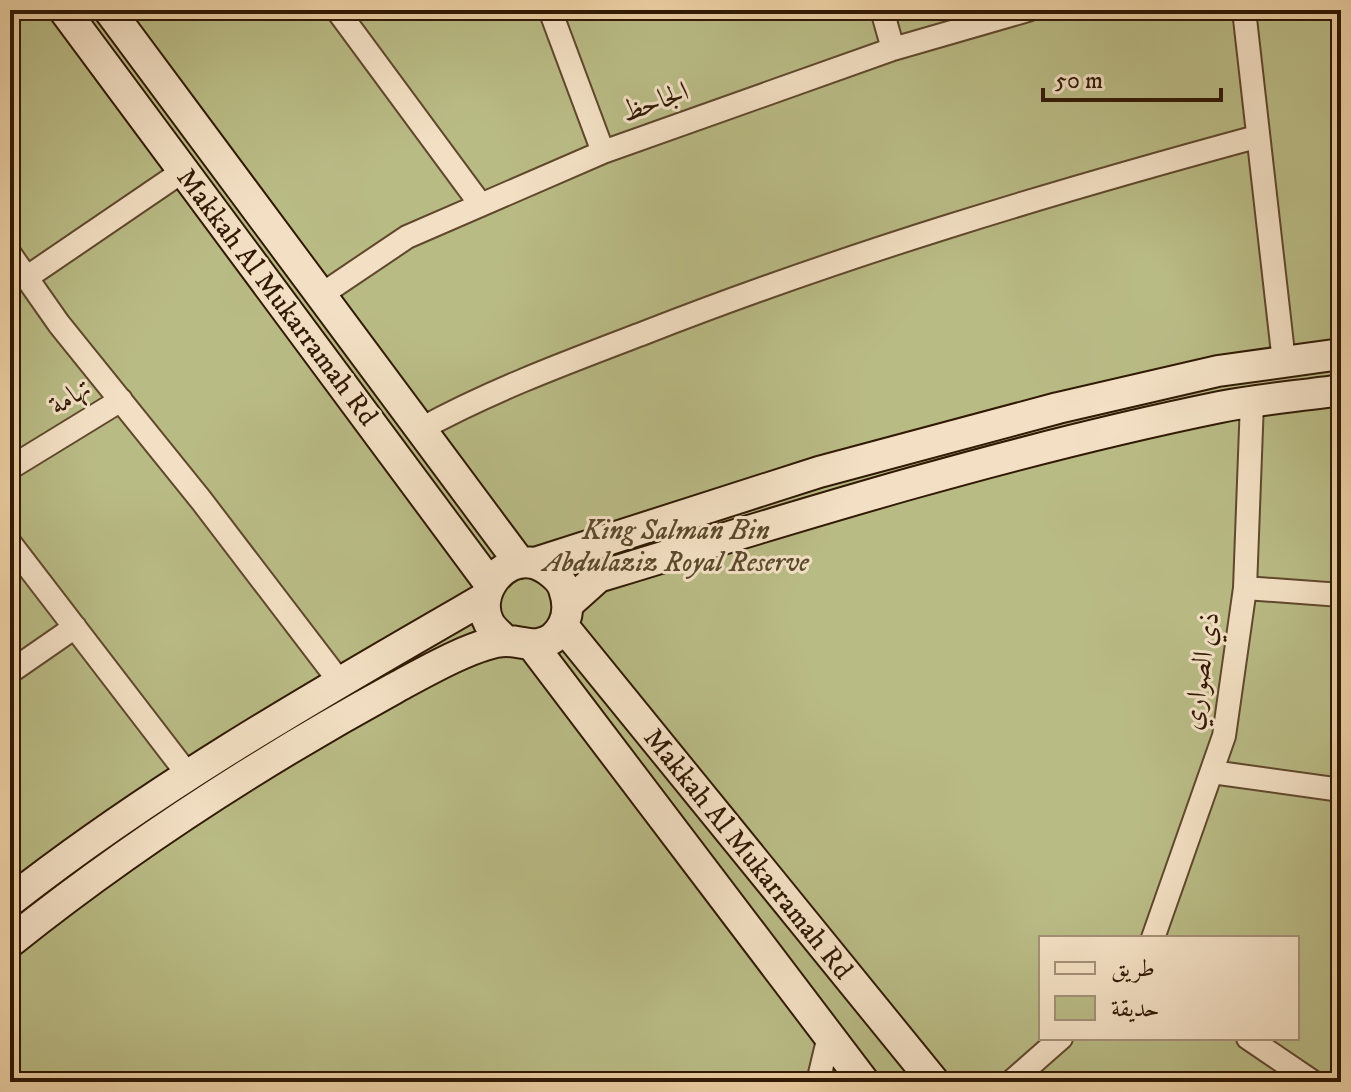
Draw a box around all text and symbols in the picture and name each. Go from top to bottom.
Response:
scale bar [1043,52,1221,102]
text: 50 m [1055,66,1103,96]
street label: الجاحظ [616,74,694,130]
street label: Makkah Al Mukarramah Rd [169,161,385,433]
street label: تهامة [43,371,97,423]
park label: King Salman Bin Abdulaziz Royal Reserve [540,513,810,580]
street label: ذي الصواري [1174,609,1232,733]
street label: Makkah Al Mukarramah Rd [636,721,860,987]
legend [1039,936,1299,1040]
text: طريق [1111,954,1155,984]
text: حديقة [1111,994,1160,1024]

